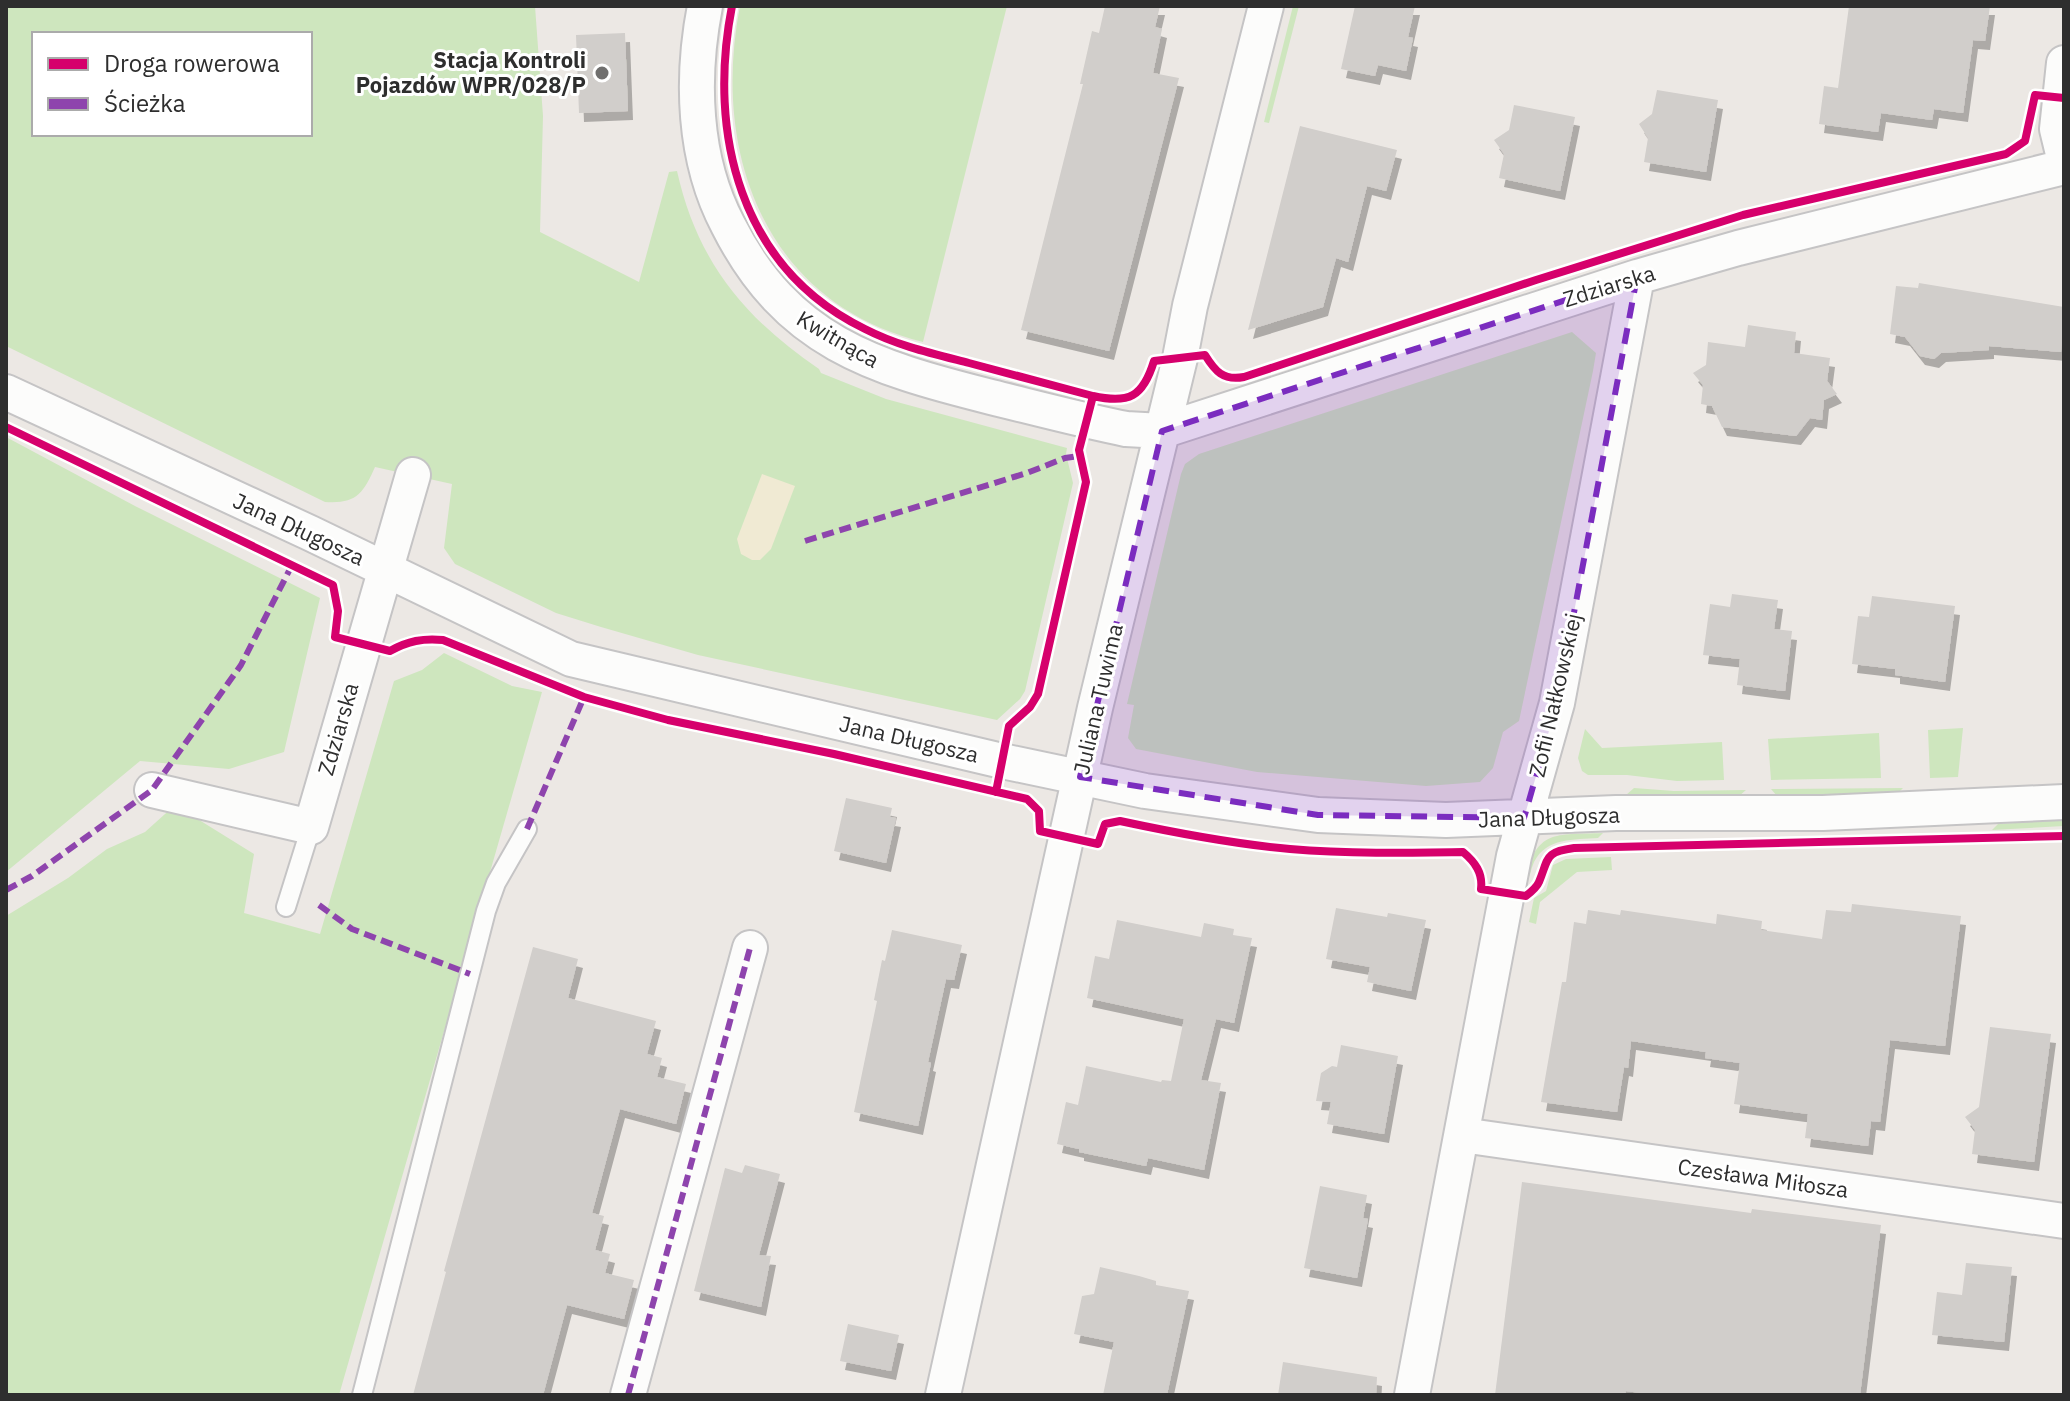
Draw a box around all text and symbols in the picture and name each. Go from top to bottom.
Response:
legend [32,32,312,136]
place label: Stacja Kontroli Pojazdów WPR/028/P [356,45,586,99]
text: Droga rowerowa [104,47,280,79]
marker: Stacja Kontroli Pojazdów WPR/028/P [593,64,611,82]
text: Ścieżka [104,87,186,119]
street label: Zdziarska [1559,258,1659,313]
street label: Kwitnąca [792,303,885,374]
street label: Jana Długosza [229,485,370,572]
street label: Zofii Nałkowskiej [1522,610,1587,780]
street label: Juliana Tuwima [1066,620,1129,777]
street label: Zdziarska [310,679,365,779]
street label: Jana Długosza [837,708,982,769]
street label: Jana Długosza [1477,800,1621,833]
street label: Czesława Miłosza [1676,1151,1851,1204]

